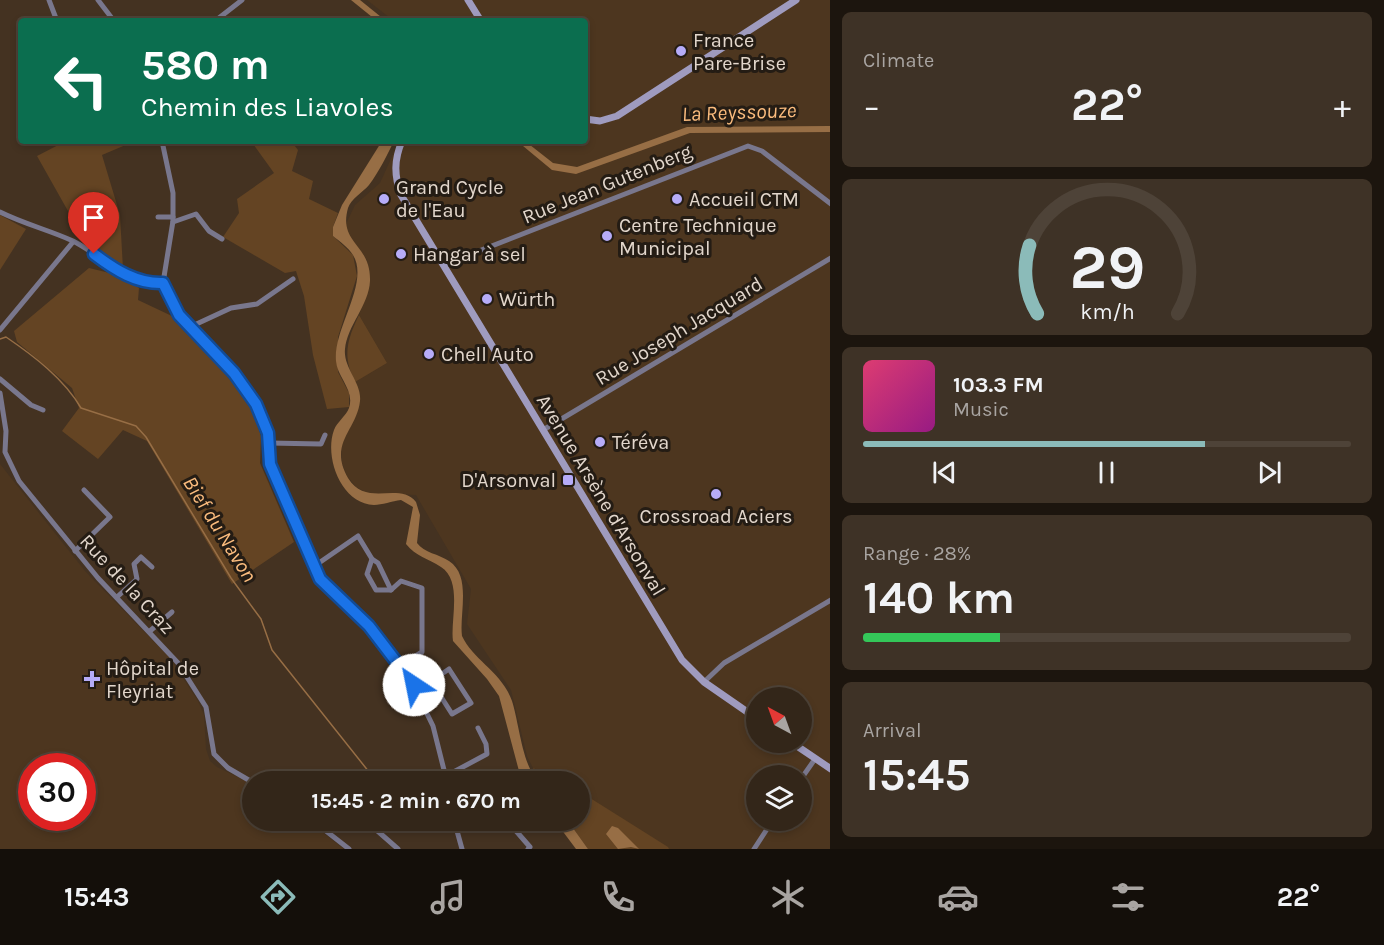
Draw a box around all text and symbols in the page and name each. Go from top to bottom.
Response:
place label: France Pare-Brise [693,29,786,75]
text: 580 m [141,40,270,90]
icon: left [42,42,120,120]
marker: France Pare-Brise [674,44,688,58]
text: Climate [863,49,934,72]
text: 22° [1071,79,1143,131]
text: − [863,87,880,125]
text: + [1334,87,1351,125]
text: Chemin des Liavoles [141,91,394,123]
water label: La Reyssouze [681,98,797,126]
street label: Rue Jean Gutenberg [519,139,695,229]
place label: Grand Cycle de l'Eau [396,176,504,222]
place label: Accueil CTM [689,188,799,211]
pin [68,192,119,254]
marker: Grand Cycle de l'Eau [377,192,391,206]
marker: Accueil CTM [670,192,684,206]
icon: arrive [77,201,110,234]
place label: Centre Technique Municipal [619,214,777,260]
marker: Centre Technique Municipal [600,229,614,243]
text: 29 [1069,231,1145,304]
place label: Hangar à sel [413,243,526,266]
marker: Hangar à sel [394,247,408,261]
street label: Rue Joseph Jacquard [591,272,767,390]
place label: Würth [499,288,555,311]
marker: Würth [480,292,494,306]
text: km/h [1080,300,1134,325]
place label: Chell Auto [441,343,534,366]
marker: Chell Auto [422,347,436,361]
text: 103.3 FM [953,372,1044,398]
street label: Avenue Arsène d'Arsonval [532,390,670,600]
text: Music [953,398,1009,421]
place label: Téréva [612,431,669,454]
marker: Téréva [593,435,607,449]
icon: previous [928,456,961,489]
icon: pause [1090,456,1123,489]
icon: next [1253,456,1286,489]
place label: D'Arsonval [461,469,556,492]
water label: Bief du Navon [178,472,262,586]
marker: D'Arsonval [561,473,575,487]
marker: Crossroad Aciers [709,487,723,501]
place label: Crossroad Aciers [640,505,793,528]
street label: Rue de la Craz [75,529,179,639]
text: Range · 28% [863,542,971,565]
text: 140 km [863,572,1015,624]
position arrow [382,653,446,717]
place label: Hôpital de Fleyriat [106,657,199,703]
marker: Hôpital de Fleyriat [83,670,101,688]
north arrow [746,687,812,753]
map controls [746,687,812,831]
text: Arrival [863,719,922,742]
text: 15:45 [863,749,970,801]
speed limit sign: 30 [18,753,96,831]
button: layers [746,765,812,831]
text: 15:45 · 2 min · 670 m [311,788,521,814]
icon: directions [257,876,299,918]
icon: music [427,876,469,918]
icon: phone [597,876,639,918]
icon: climate [767,876,809,918]
icon: car [937,876,979,918]
icon: filters [1107,876,1149,918]
text: 15:43 [64,881,129,913]
text: 22° [1277,881,1320,913]

